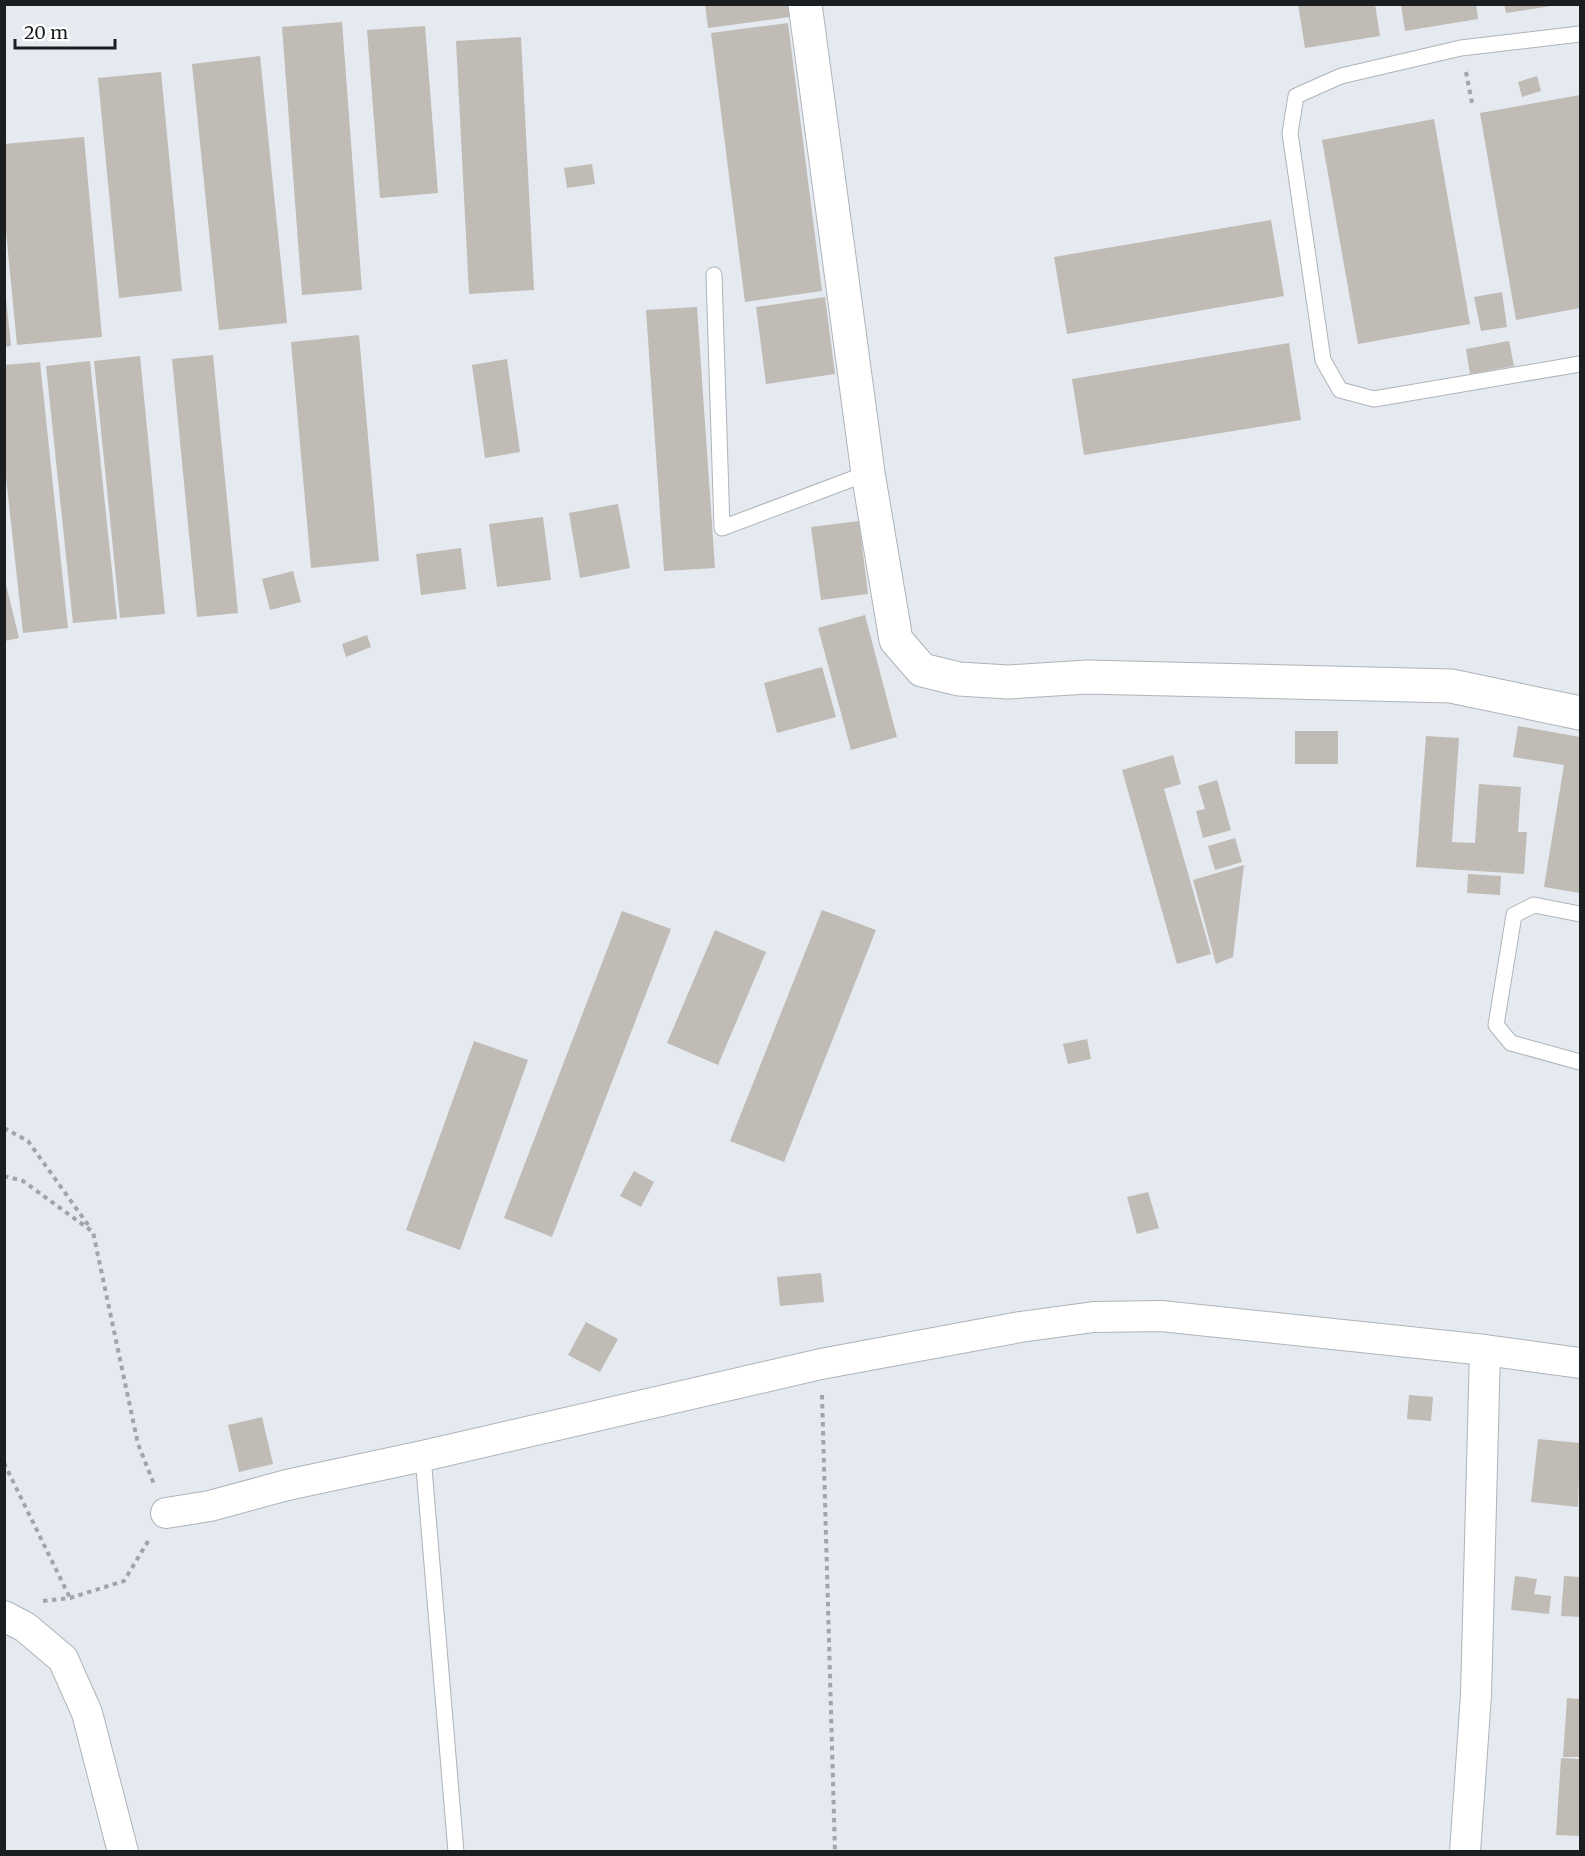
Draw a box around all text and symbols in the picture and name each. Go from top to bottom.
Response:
scale bar [15,12,116,50]
text: 20 m [24,21,68,44]

